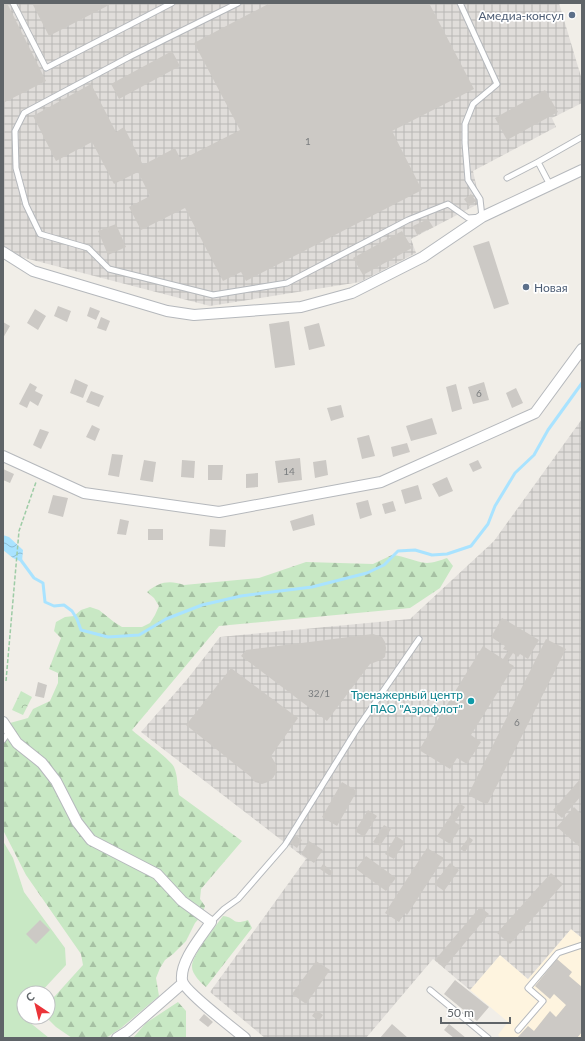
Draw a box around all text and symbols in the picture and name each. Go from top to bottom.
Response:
place label: Амедиа-консул [479,8,564,23]
marker: Амедиа-консул [567,10,577,20]
house number: 1 [305,135,311,147]
place label: Новая [534,280,568,295]
marker: Новая [521,282,531,292]
house number: 6 [476,387,482,399]
house number: 14 [283,465,295,477]
house number: 32/1 [308,687,330,699]
place label: Тренажерный центр ПАО "Аэрофлот" [351,687,463,716]
marker: Тренажерный центр ПАО "Аэрофлот" [466,696,476,706]
house number: 6 [514,716,520,728]
north arrow [16,985,56,1025]
text: С [23,989,37,1004]
scale bar [441,999,510,1025]
text: 50 m [447,1005,474,1020]

